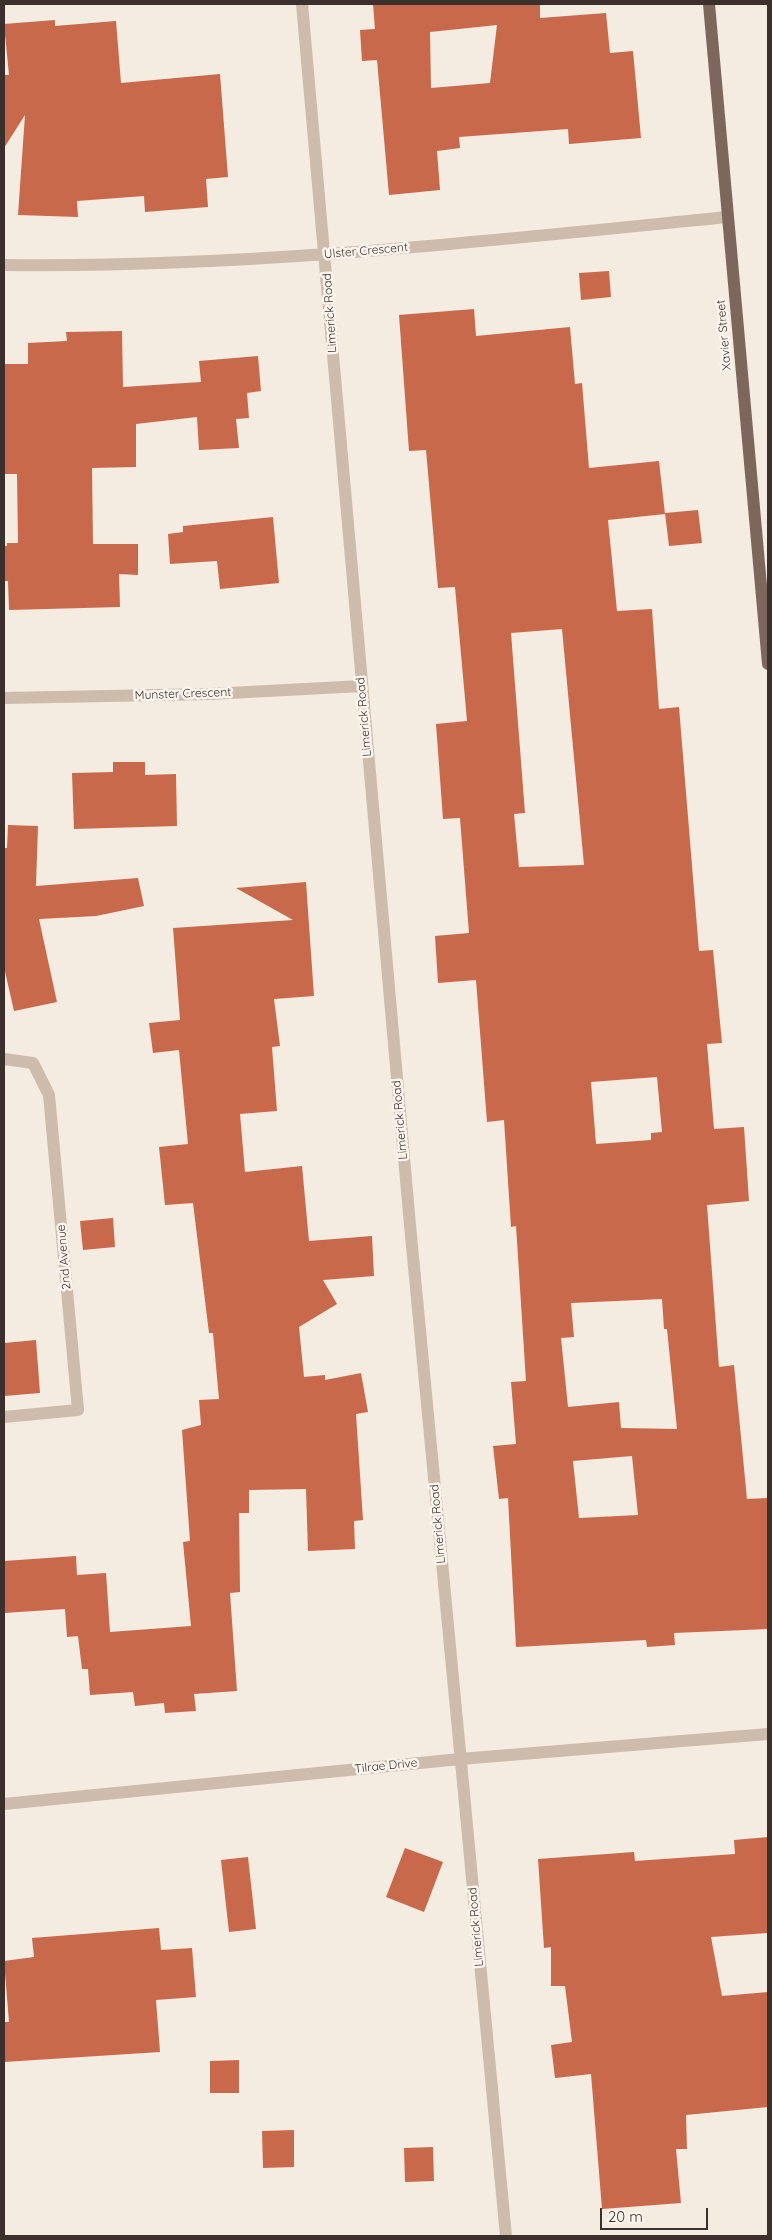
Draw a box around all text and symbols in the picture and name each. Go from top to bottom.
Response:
street label: Ulster Crescent [323,240,409,262]
street label: Limerick Road [320,273,340,353]
street label: Xavier Street [714,299,734,371]
street label: Limerick Road [353,677,375,757]
street label: Munster Crescent [134,685,232,703]
street label: Limerick Road [389,1080,411,1160]
street label: 2nd Avenue [54,1224,74,1290]
street label: Limerick Road [427,1484,449,1564]
street label: Tilrae Drive [354,1756,418,1776]
street label: Limerick Road [465,1887,487,1967]
scale bar [602,2198,710,2230]
text: 20 m [608,2207,643,2226]

